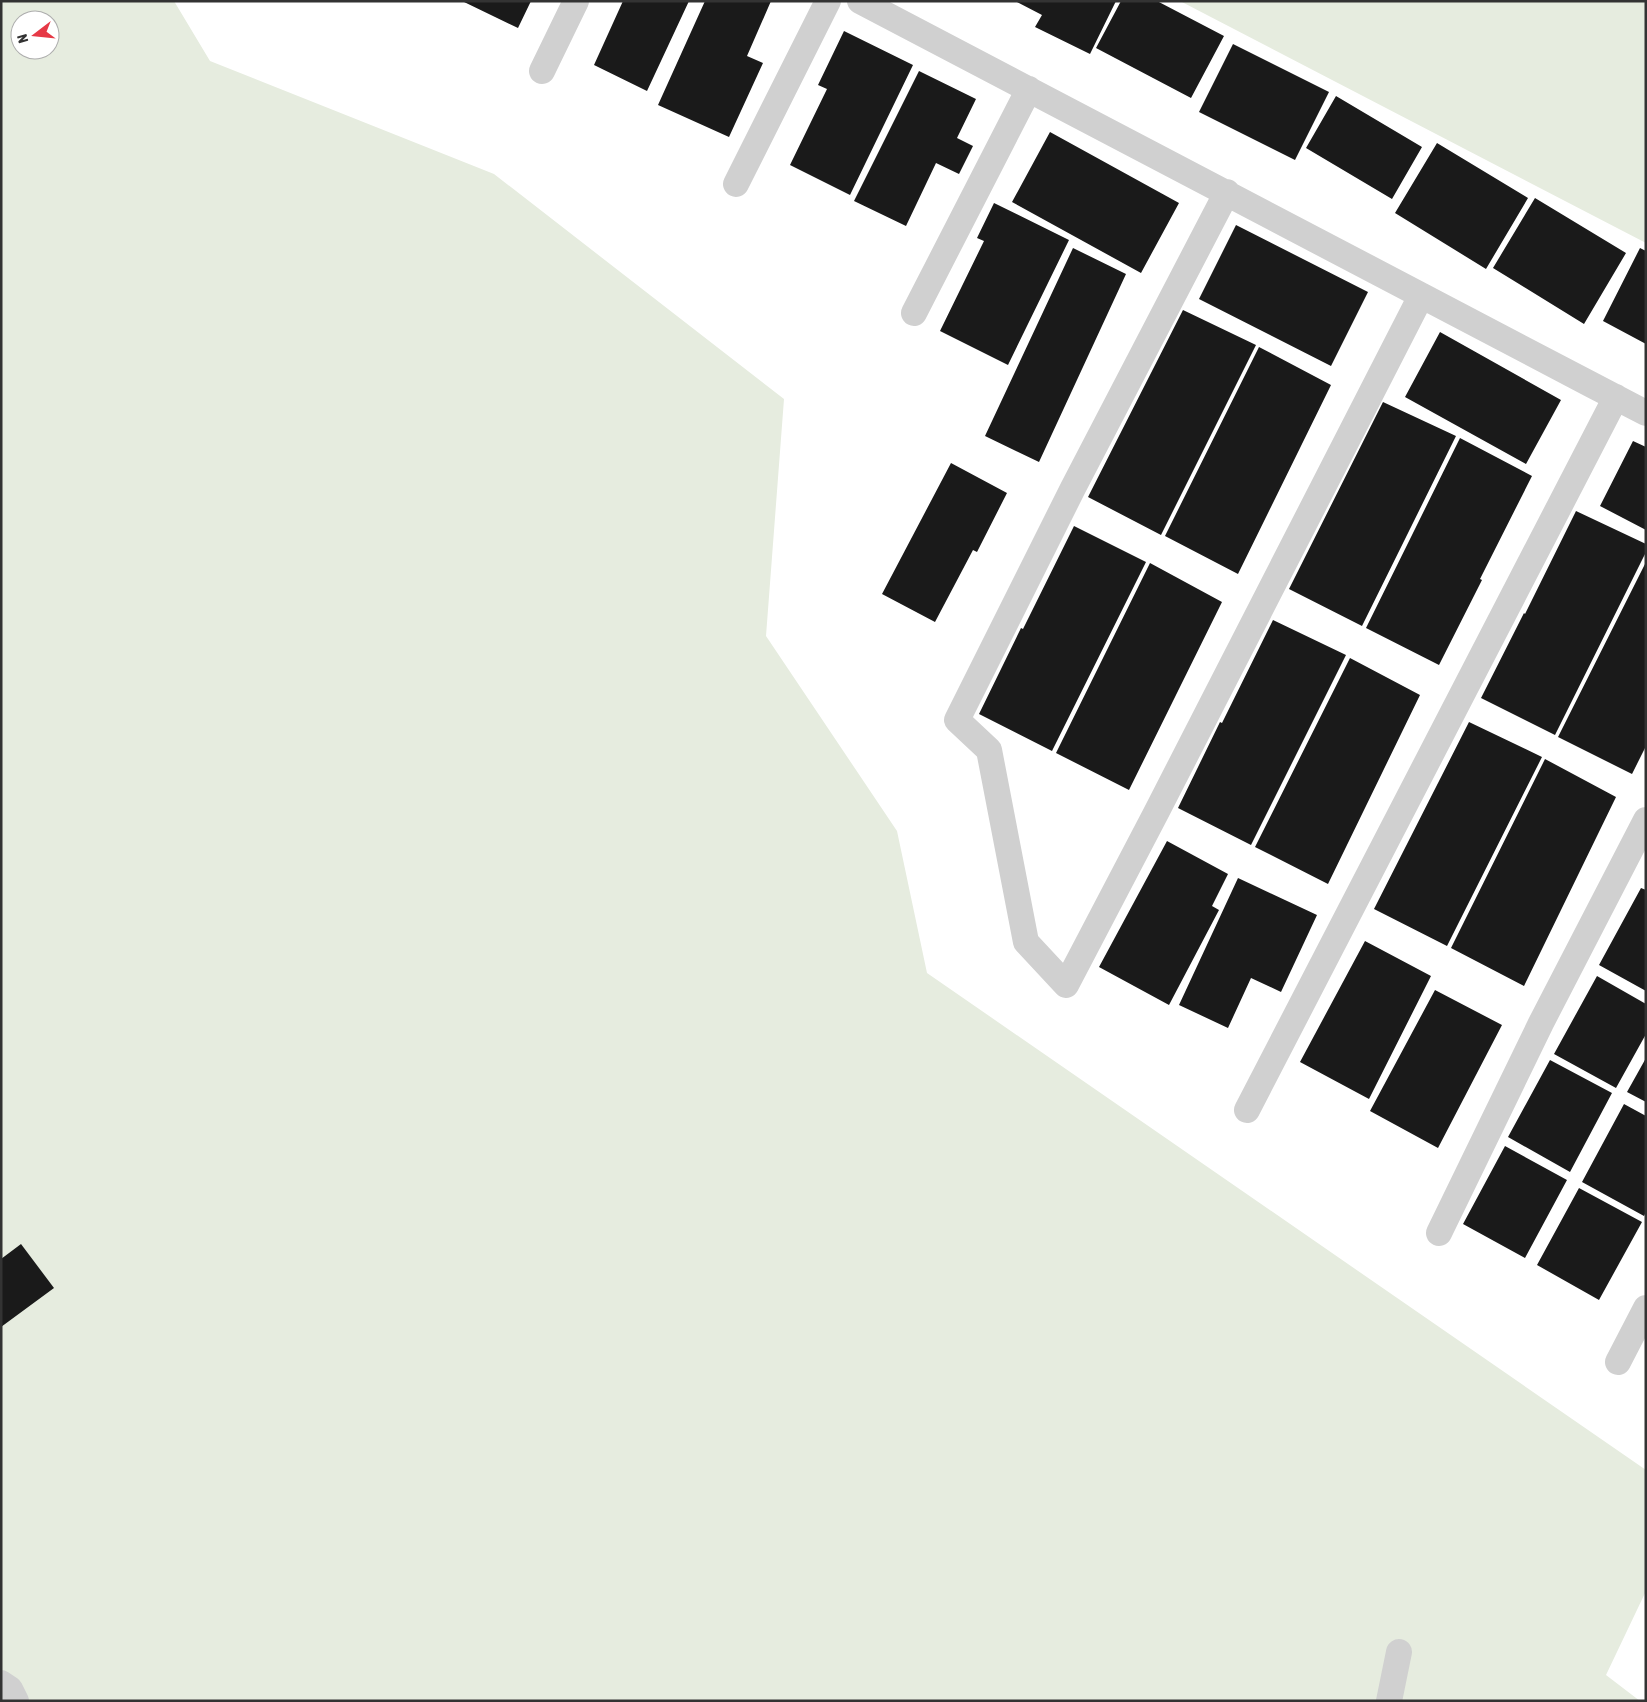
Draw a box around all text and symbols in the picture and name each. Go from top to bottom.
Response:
north arrow [10,10,60,60]
text: N [14,32,31,45]

